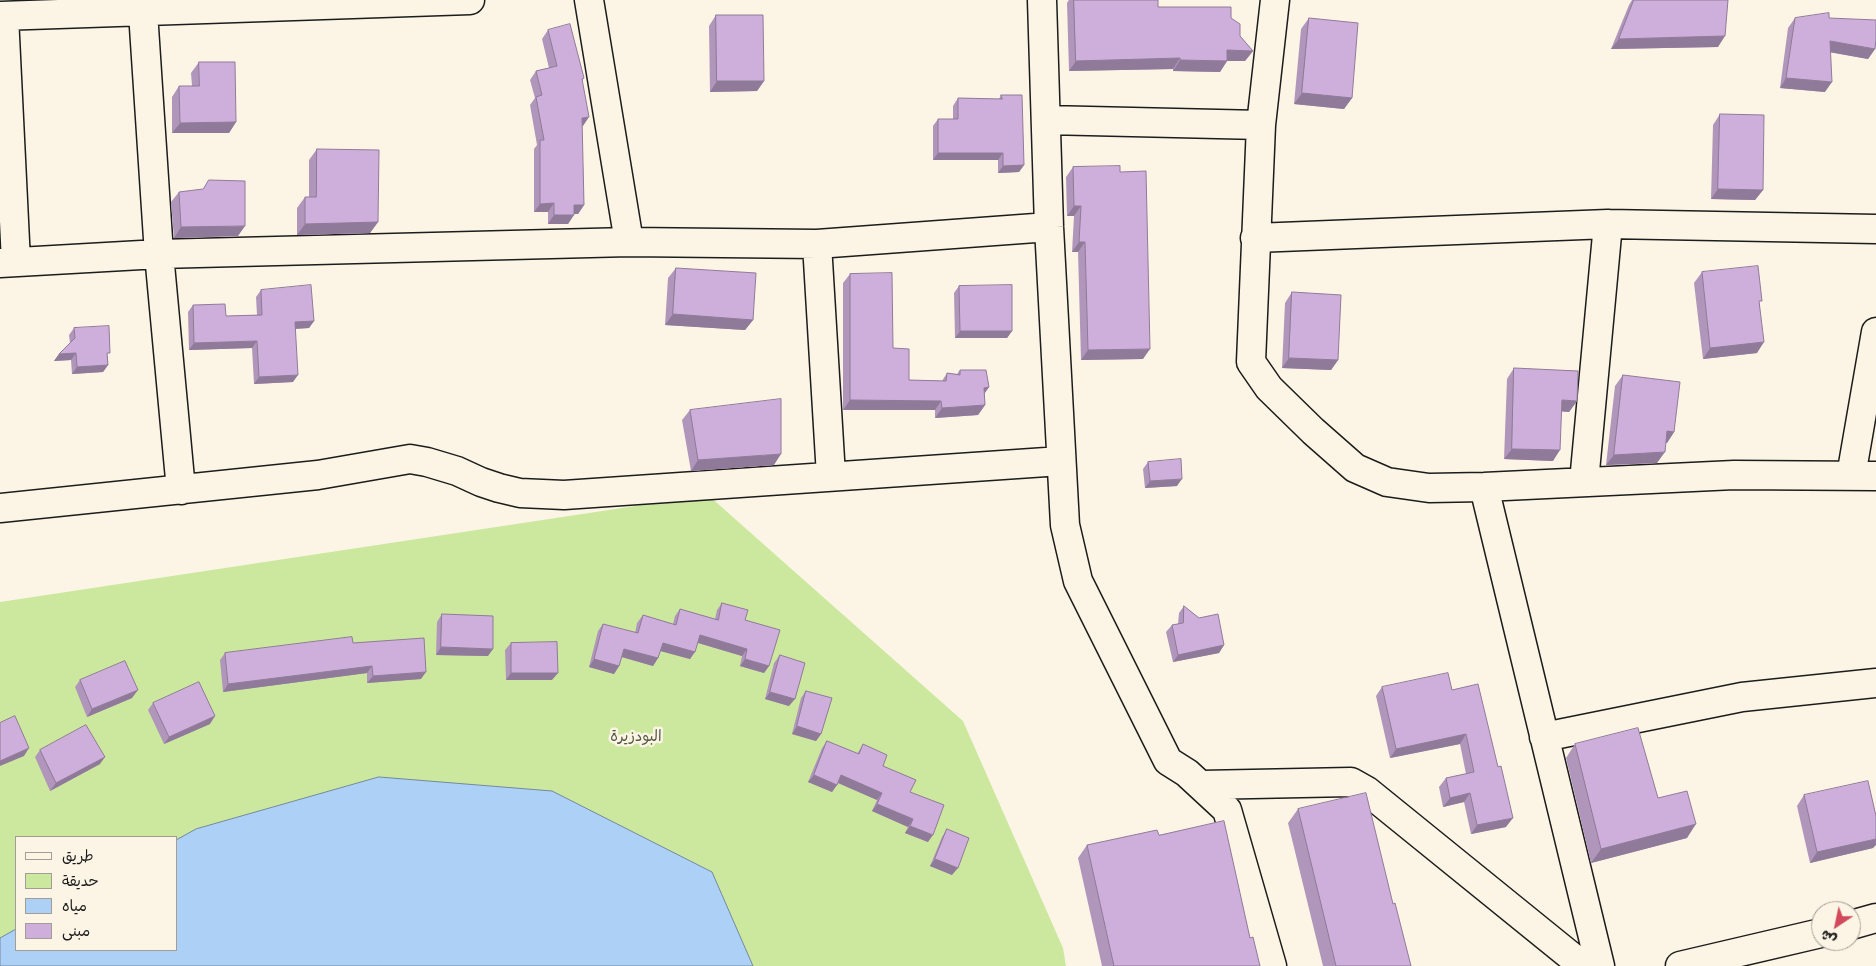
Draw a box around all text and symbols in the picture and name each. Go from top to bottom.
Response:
park label: البودزيرة [610,728,662,746]
legend [15,836,178,951]
text: طريق [62,843,94,866]
text: حديقة [62,868,99,891]
text: مياه [62,893,87,916]
north arrow [1811,901,1861,951]
text: مبنى [62,918,90,941]
text: ش [1816,925,1840,951]

